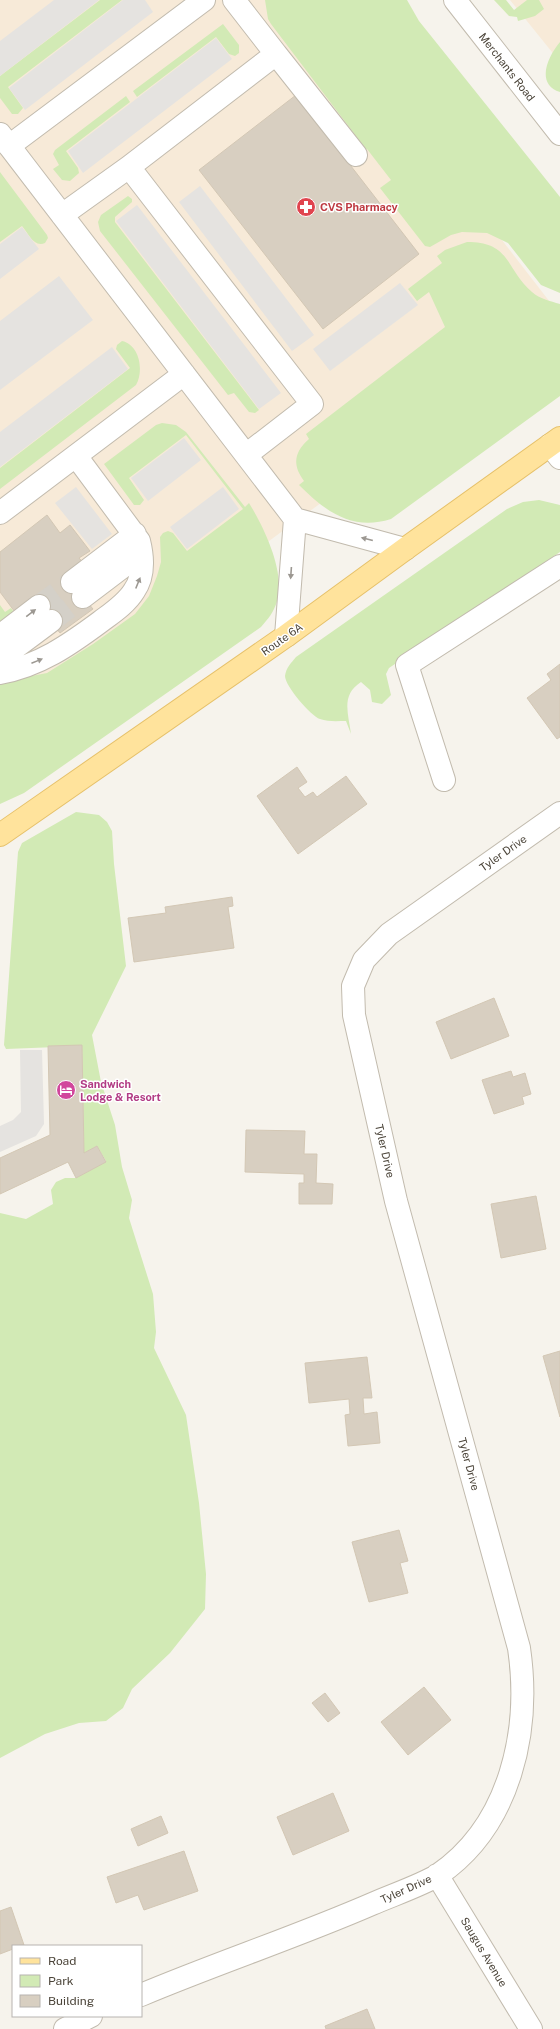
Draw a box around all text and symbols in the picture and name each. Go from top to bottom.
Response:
street label: Merchants Road [477,31,537,103]
pharmacy icon: CVS Pharmacy [295,196,317,218]
place label: CVS Pharmacy [320,201,399,213]
one-way arrow [361,536,373,542]
one-way arrow [288,567,295,579]
one-way arrow [135,577,141,589]
one-way arrow [25,609,36,617]
street label: Route 6A [259,620,305,658]
one-way arrow [32,658,44,664]
street label: Tyler Drive [477,832,529,874]
place label: Sandwich Lodge & Resort [80,1078,161,1103]
hotel icon: Sandwich Lodge & Resort [55,1079,77,1101]
street label: Tyler Drive [373,1123,397,1179]
street label: Tyler Drive [456,1436,482,1492]
street label: Tyler Drive [379,1872,433,1906]
street label: Saugus Avenue [459,1915,509,1989]
legend [12,1945,142,2017]
text: Road [48,1954,76,1968]
text: Park [48,1974,74,1988]
text: Building [48,1994,94,2008]

